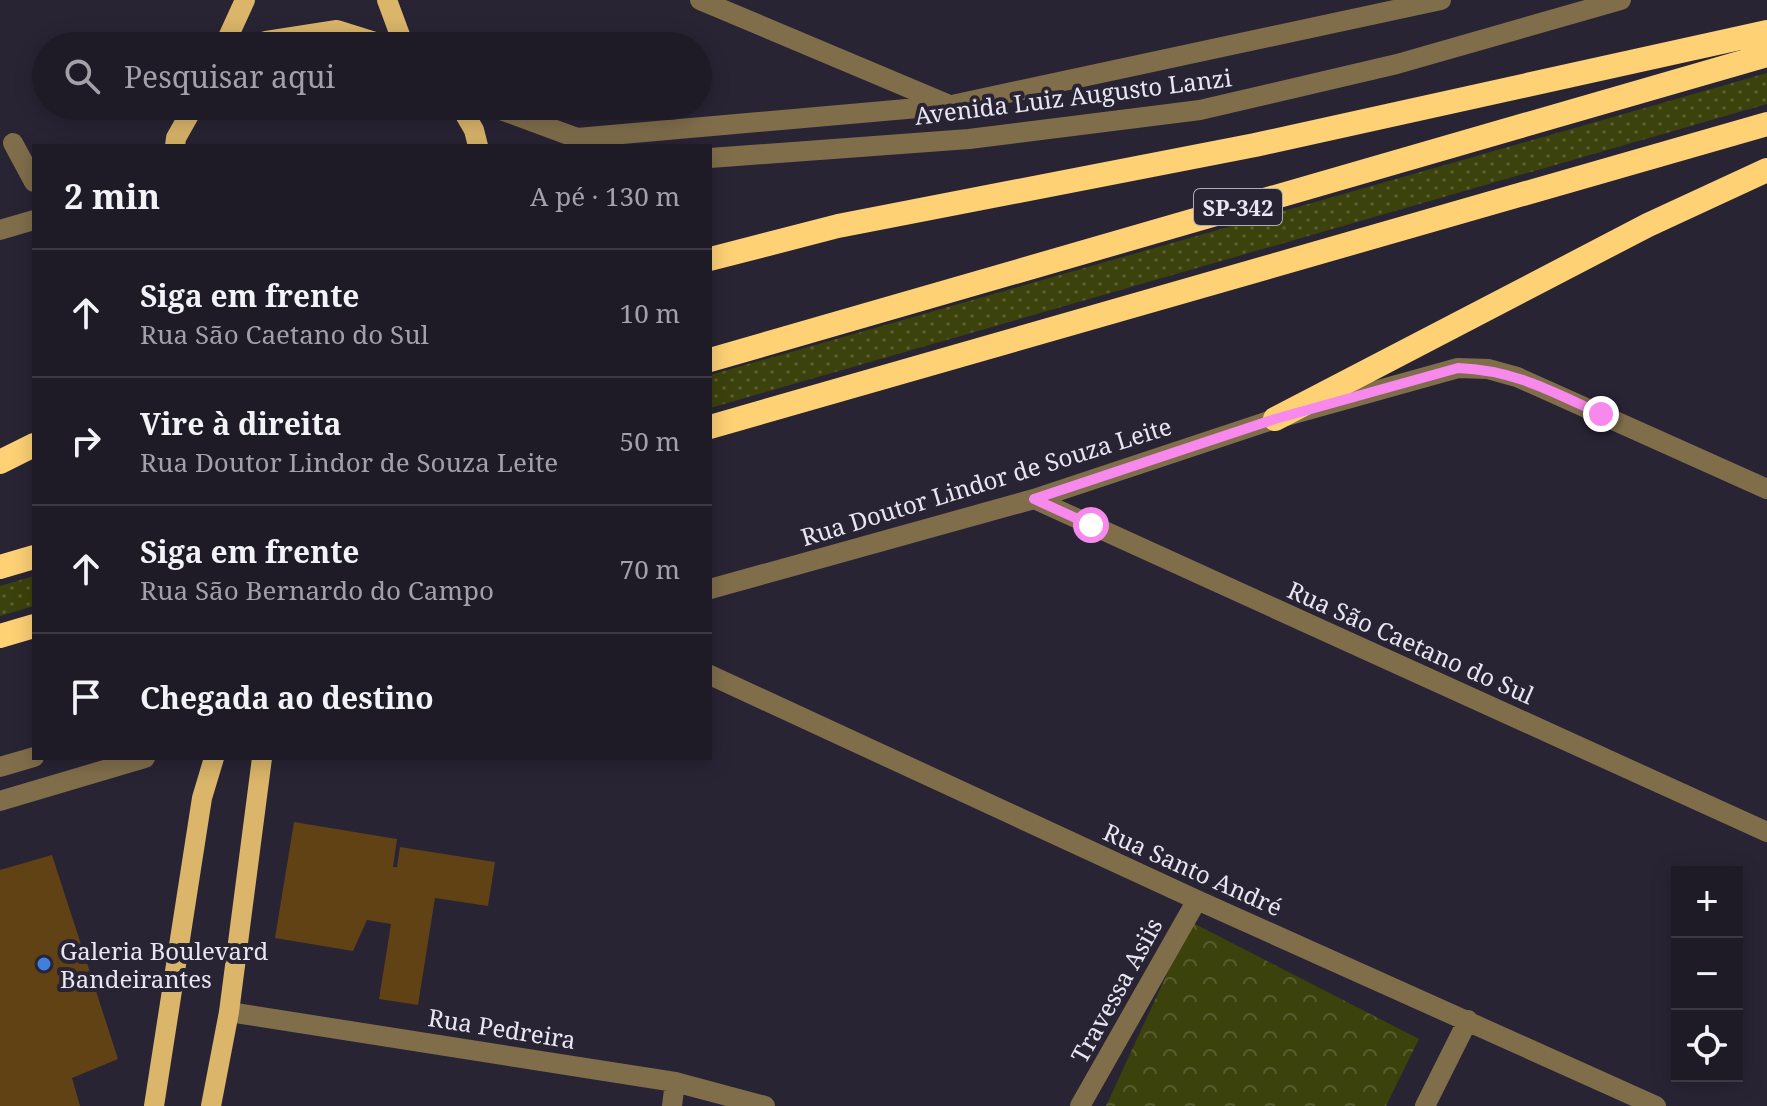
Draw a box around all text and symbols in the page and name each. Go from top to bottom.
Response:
search box [32,32,712,120]
icon: search [60,54,104,98]
text: Pesquisar aqui [124,56,335,97]
street label: Avenida Luiz Augusto Lanzi [913,60,1234,132]
text: 2 min [64,173,160,219]
text: A pé · 130 m [530,178,680,214]
road number: SP-342 [1194,189,1282,225]
text: Siga em frente [140,275,359,316]
icon: ahead [64,291,108,335]
text: 10 m [620,295,680,331]
text: Rua São Caetano do Sul [140,316,429,352]
route end [1583,396,1619,432]
text: Vire à direita [140,403,342,444]
street label: Rua Doutor Lindor de Souza Leite [797,409,1175,553]
icon: right [64,419,108,463]
text: 50 m [620,423,680,459]
text: Rua Doutor Lindor de Souza Leite [140,444,558,480]
route start [1073,507,1109,543]
text: Siga em frente [140,531,359,572]
icon: ahead [64,547,108,591]
text: 70 m [620,551,680,587]
text: Rua São Bernardo do Campo [140,572,494,608]
street label: Rua São Caetano do Sul [1283,573,1540,712]
icon: arrive [64,675,108,719]
text: Chegada ao destino [140,677,434,718]
street label: Rua Santo André [1098,815,1288,923]
map controls [1671,866,1743,1082]
button: + [1671,866,1743,938]
street label: Travessa Asiis [1063,912,1169,1068]
place label: Galeria Boulevard Bandeirantes [60,934,268,995]
button: − [1671,938,1743,1010]
marker: Galeria Boulevard Bandeirantes [35,955,53,973]
street label: Rua Pedreira [426,1000,578,1056]
button: locate [1671,1010,1743,1082]

